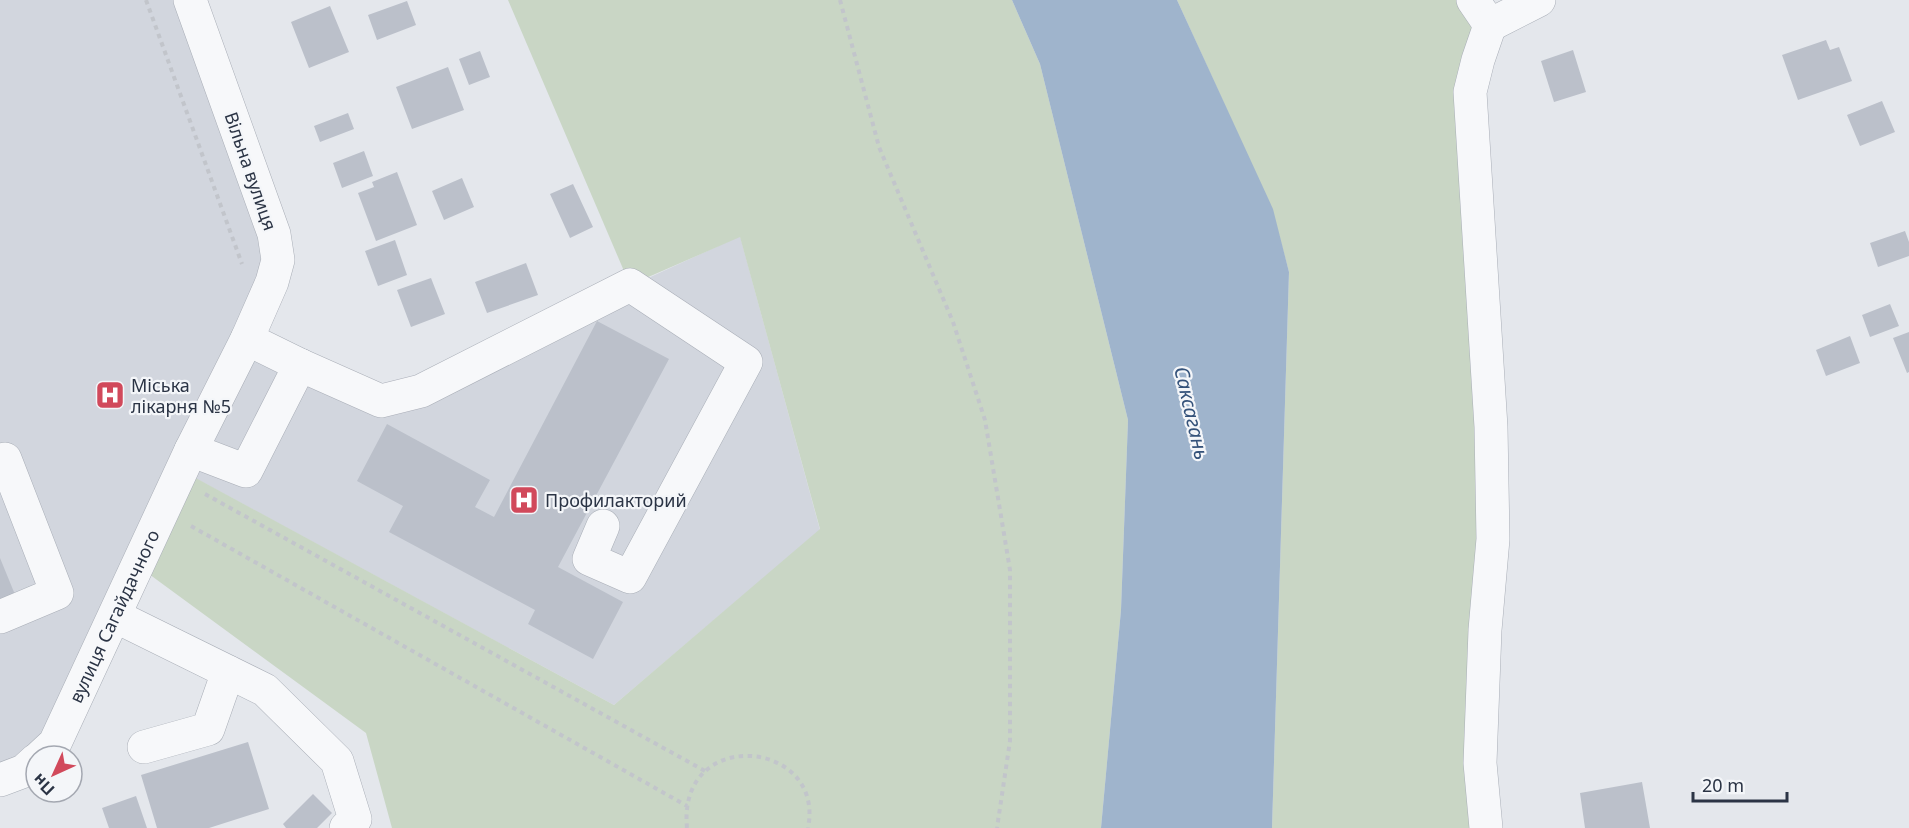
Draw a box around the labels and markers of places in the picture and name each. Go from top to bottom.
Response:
place label: Міська лікарня №5 [131,373,231,418]
hospital icon: Міська лікарня №5 [94,379,126,411]
hospital icon: Профилакторий [508,484,540,516]
place label: Профилакторий [545,488,687,512]

